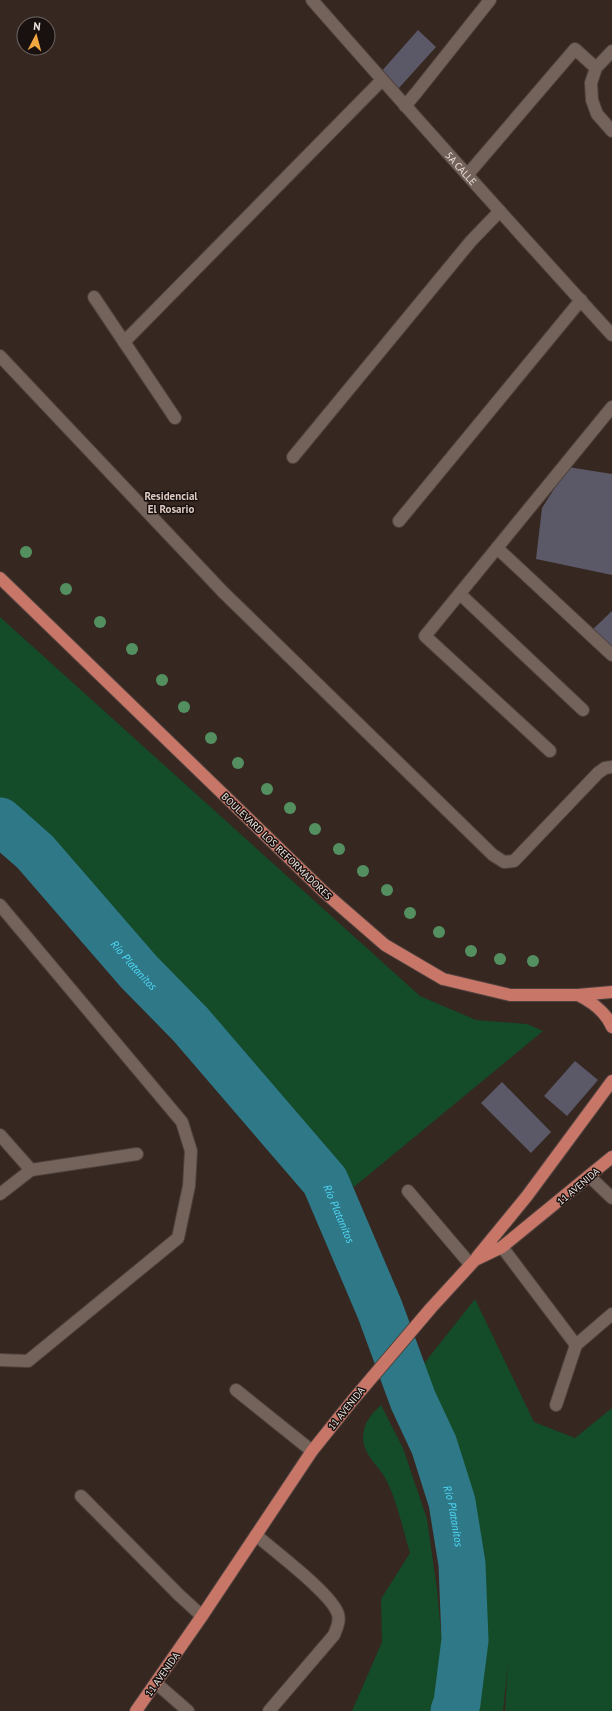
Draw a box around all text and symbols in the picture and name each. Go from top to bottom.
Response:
north arrow [16,16,56,56]
text: N [33,19,41,33]
street label: 5A CALLE [443,149,479,188]
district label: Residencial El Rosario [144,489,198,516]
street label: BOULEVARD LOS REFORMADORES [219,790,335,903]
water label: Río Platanitos [108,937,160,993]
street label: 11 AVENIDA [554,1165,602,1208]
water label: Río Platanitos [320,1182,358,1246]
street label: 11 AVENIDA [325,1384,368,1432]
water label: Río Platanitos [440,1484,466,1548]
street label: 11 AVENIDA [142,1649,183,1699]

